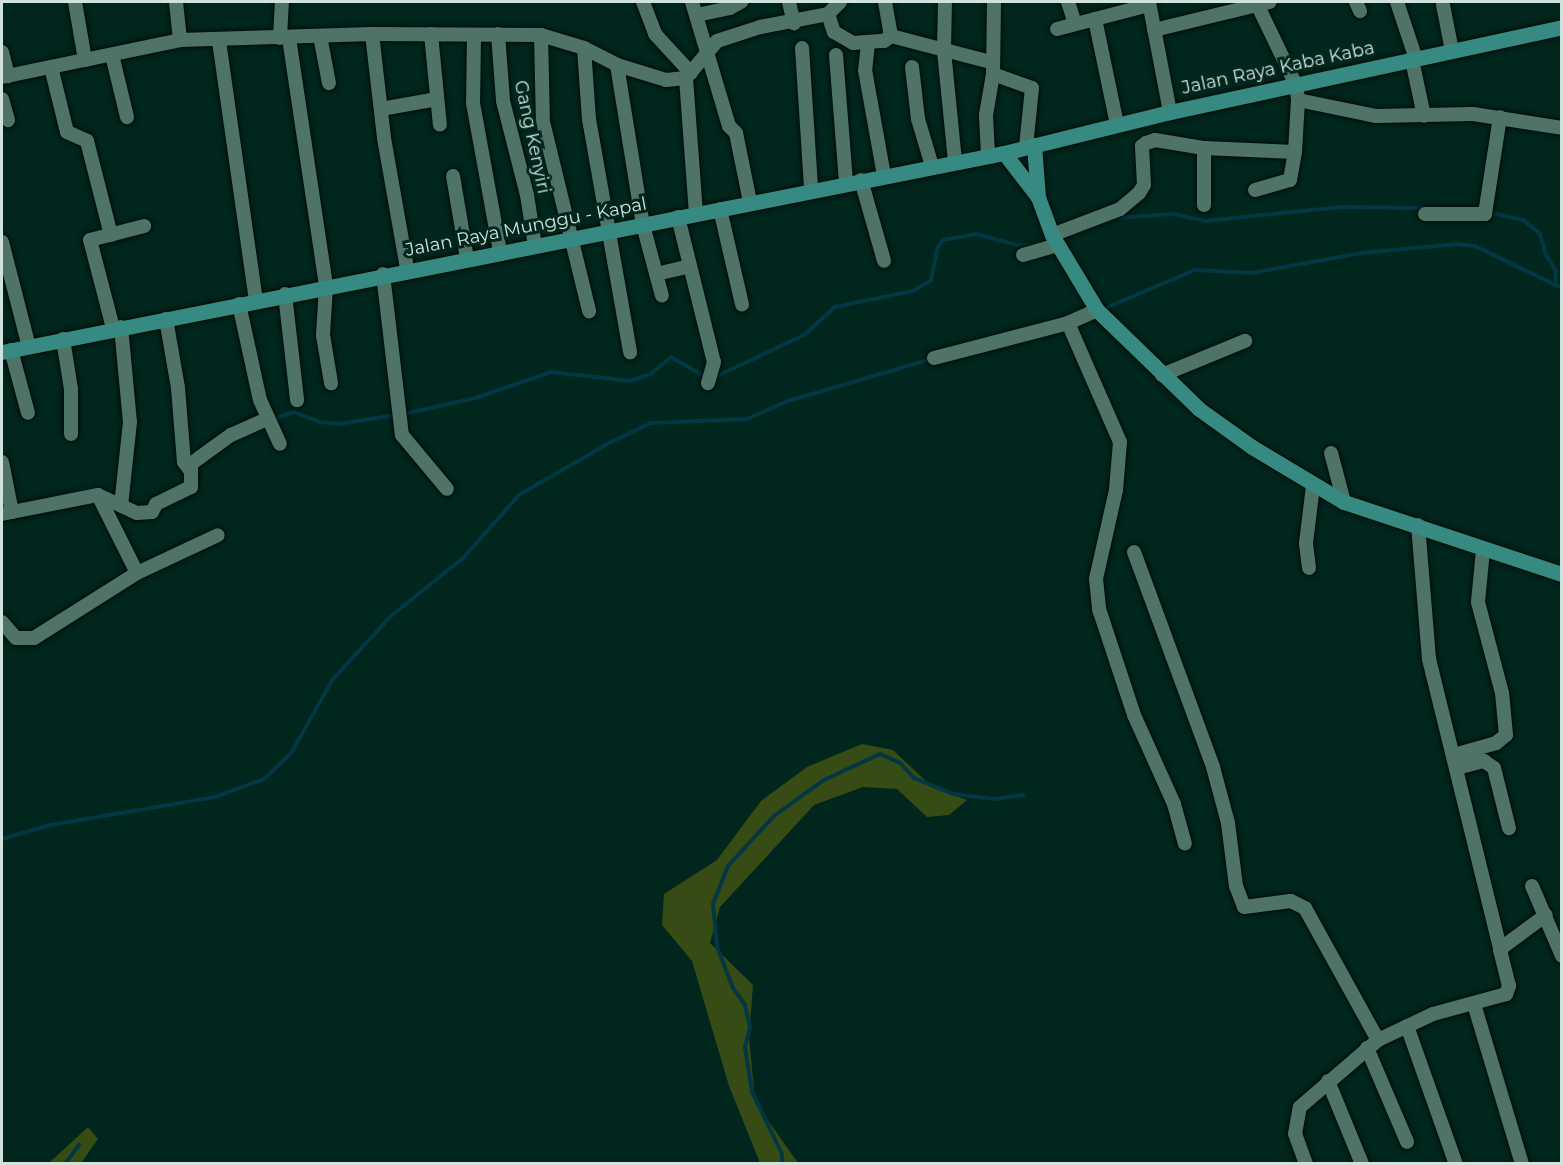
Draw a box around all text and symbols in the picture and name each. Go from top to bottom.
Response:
street label: Jalan Raya Kaba Kaba [1180,37,1376,99]
street label: Gang Kenyiri [509,78,555,196]
street label: Jalan Raya Munggu - Kapal [404,193,648,261]

